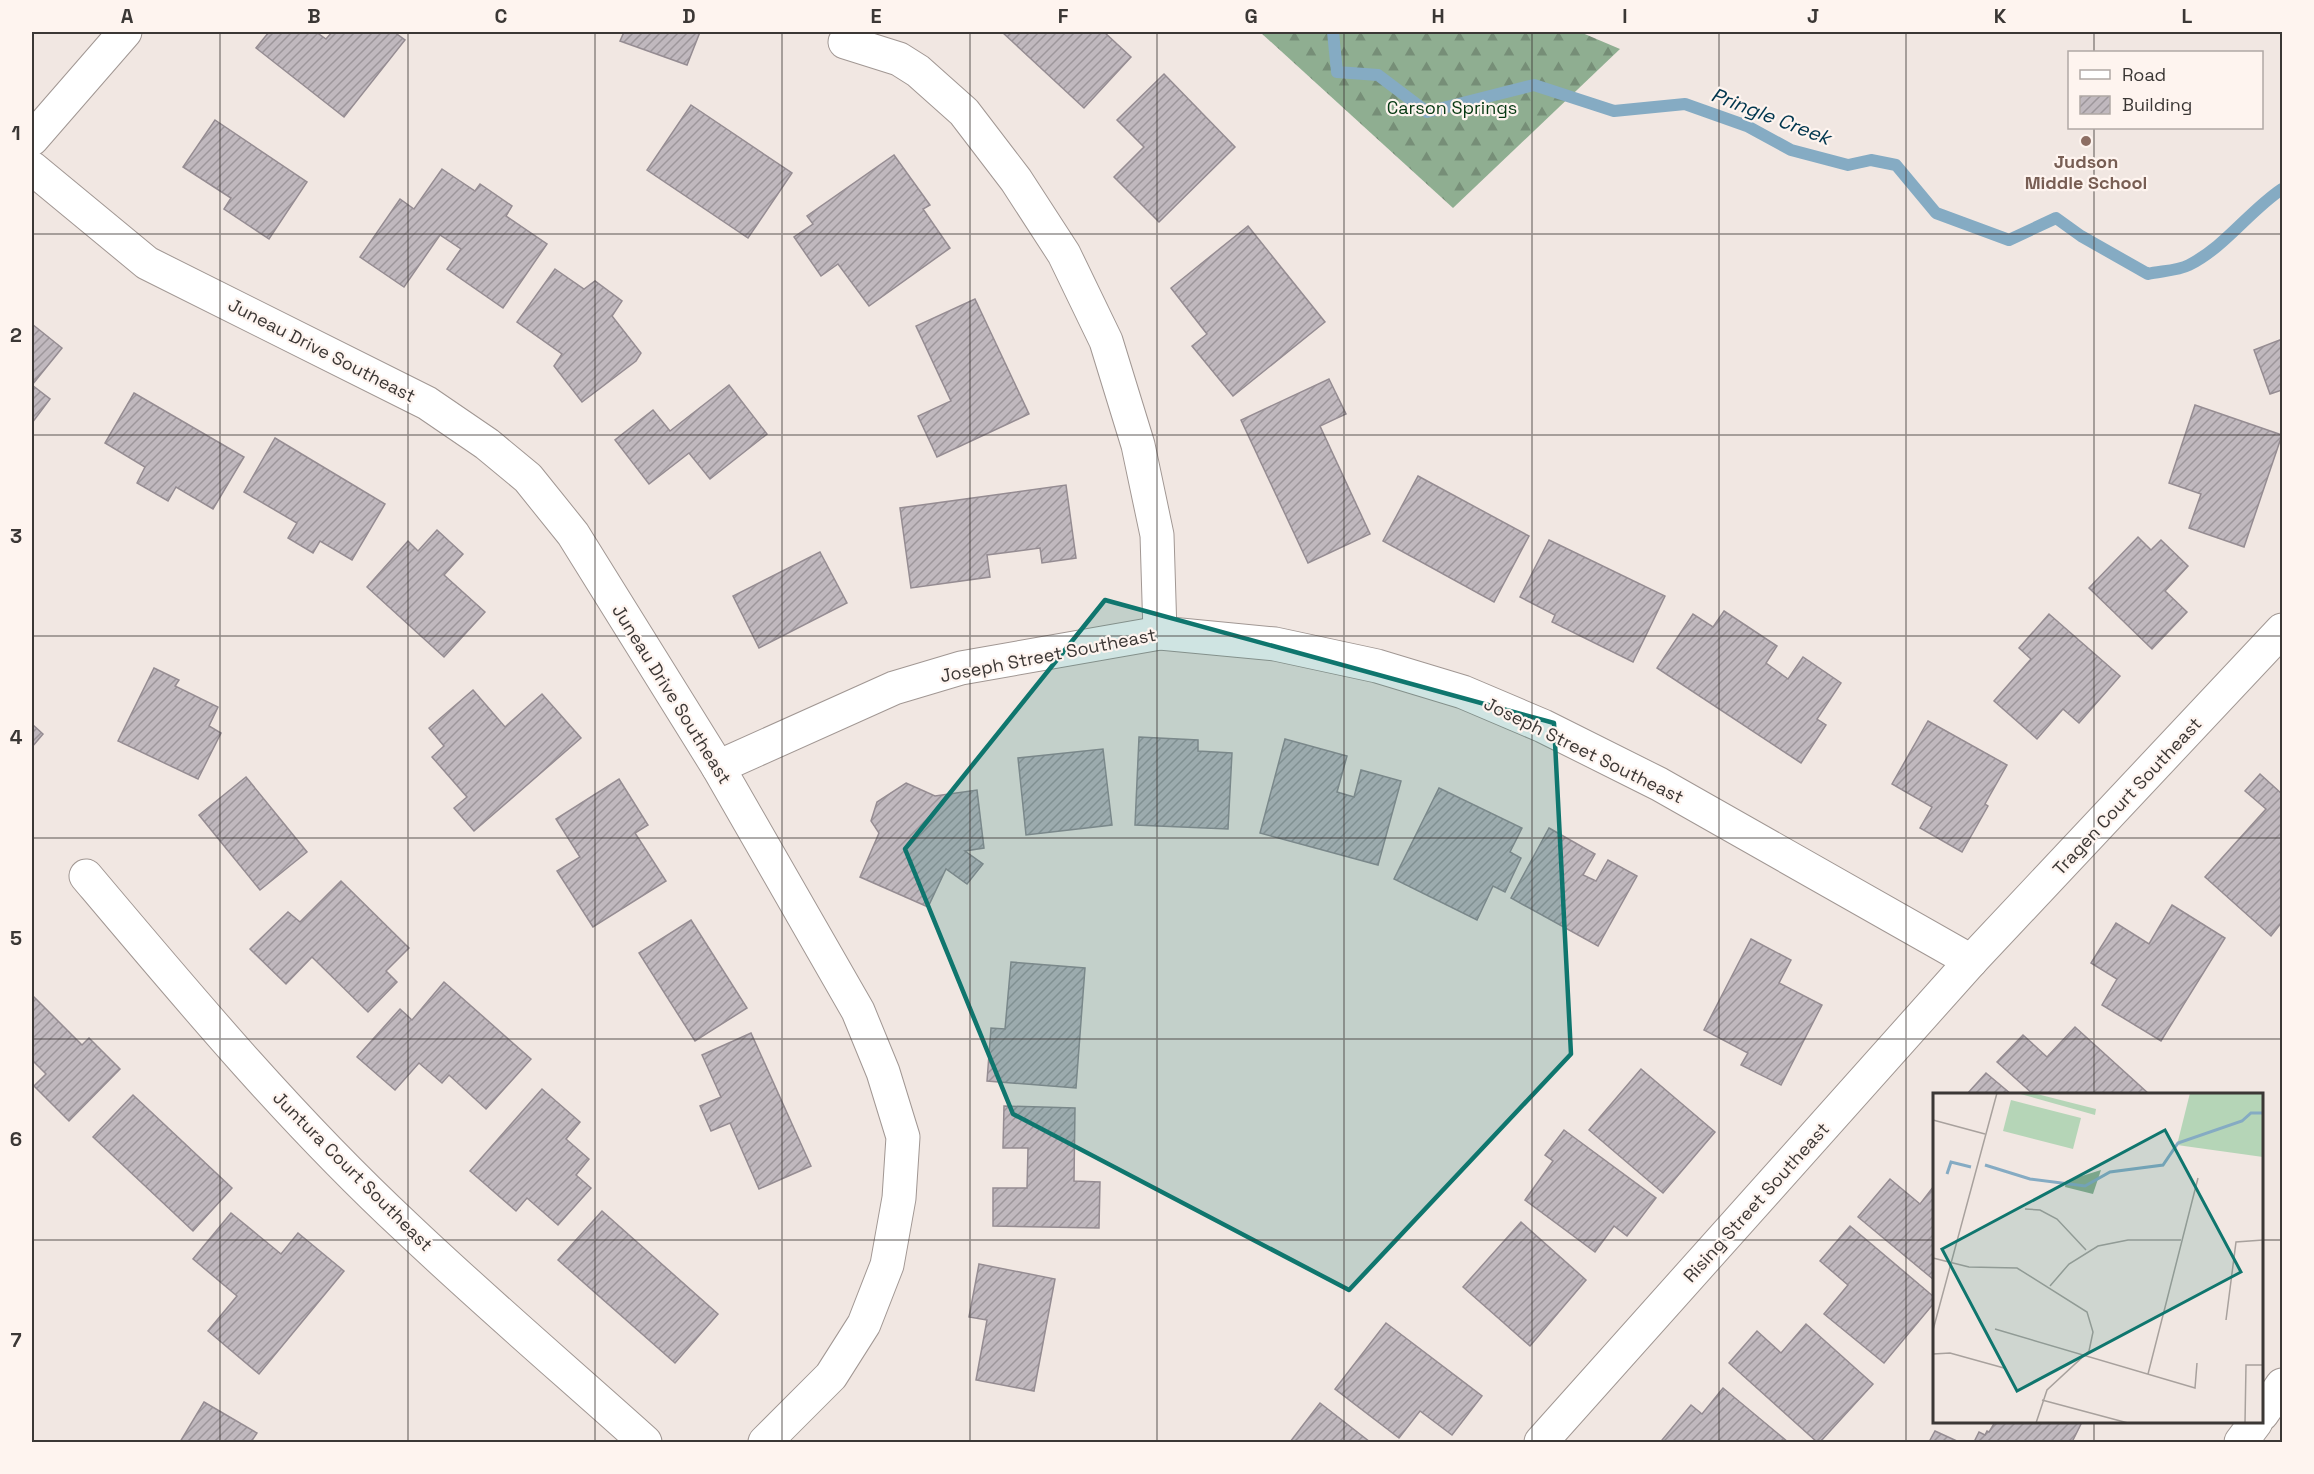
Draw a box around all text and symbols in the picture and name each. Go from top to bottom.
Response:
text: A [121,3,134,29]
text: B [307,3,321,29]
text: C [495,3,508,29]
text: D [682,3,696,29]
text: E [870,3,882,29]
text: F [1058,3,1069,29]
text: G [1244,3,1258,29]
text: H [1431,3,1445,29]
text: I [1622,3,1628,29]
text: J [1807,3,1819,29]
text: K [1994,3,2007,29]
text: L [2182,3,2193,29]
legend [2068,51,2263,129]
text: Road [2122,63,2166,86]
water label: Pringle Creek [1708,81,1837,151]
text: Building [2122,93,2192,116]
park label: Carson Springs [1387,96,1517,119]
text: 1 [11,120,21,146]
marker: Judson Middle School [2079,134,2093,148]
place label: Judson Middle School [2025,150,2147,194]
street label: Juneau Drive Southeast [224,293,420,407]
text: 2 [10,322,22,348]
text: 3 [10,523,22,549]
street label: Juneau Drive Southeast [607,600,737,788]
street label: Joseph Street Southeast [938,623,1158,687]
street label: Joseph Street Southeast [1480,692,1688,808]
street label: Tragen Court Southeast [2048,712,2206,880]
text: 4 [10,724,23,750]
text: 5 [10,925,22,951]
street label: Juntura Court Southeast [268,1086,438,1256]
inset map [1933,1093,2263,1423]
street label: Rising Street Southeast [1678,1117,1834,1287]
text: 6 [10,1126,22,1152]
text: 7 [10,1327,22,1353]

